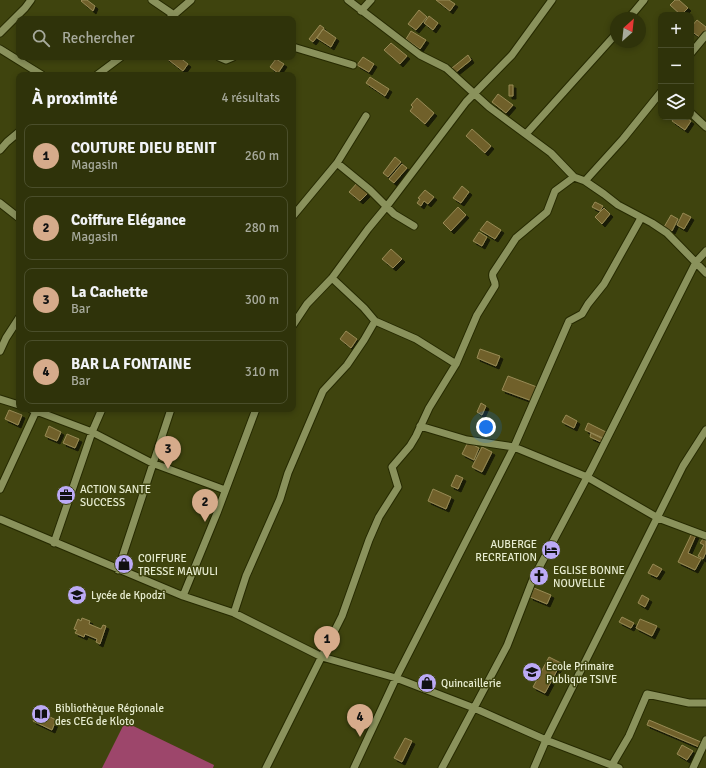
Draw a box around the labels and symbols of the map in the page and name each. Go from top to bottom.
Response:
north arrow [610,12,646,48]
your location [476,417,496,437]
pin: 3 [155,436,181,469]
place label: ACTION SANTE SUCCESS [80,483,151,509]
office icon: ACTION SANTE SUCCESS [55,484,77,506]
pin: 2 [192,489,218,522]
place label: AUBERGE RECREATION [475,538,537,564]
hotel icon: AUBERGE RECREATION [540,539,562,561]
place label: COIFFURE TRESSE MAWULI [138,552,218,578]
shop icon: COIFFURE TRESSE MAWULI [113,553,135,575]
place label: EGLISE BONNE NOUVELLE [553,564,625,590]
church icon: EGLISE BONNE NOUVELLE [528,565,550,587]
school or university icon: Lycée de Kpodzi [66,584,88,606]
place label: Lycée de Kpodzi [91,589,165,602]
pin: 1 [314,626,340,659]
place label: Ecole Primaire Publique TSIVE [546,660,617,686]
school or university icon: Ecole Primaire Publique TSIVE [521,661,543,683]
shop icon: Quincaillerie [416,672,438,694]
place label: Quincaillerie [441,677,501,690]
place label: Bibliothèque Régionale des CEG de Kloto [55,702,164,728]
library icon: Bibliothèque Régionale des CEG de Kloto [30,703,52,725]
pin: 4 [347,704,373,737]

